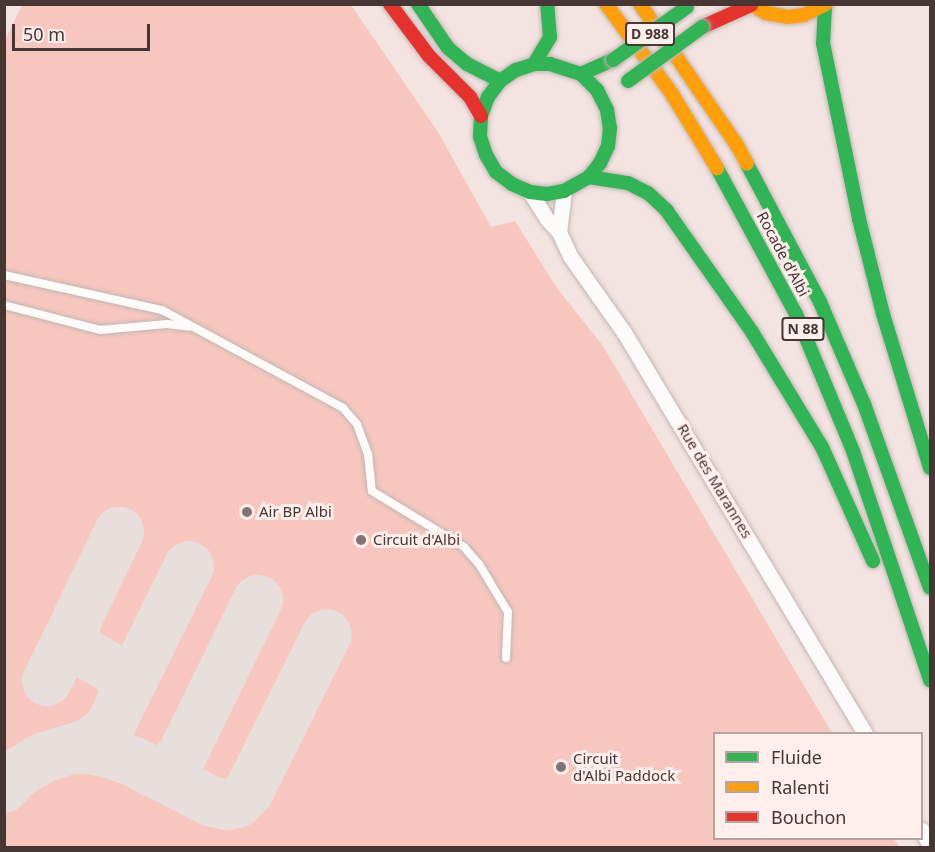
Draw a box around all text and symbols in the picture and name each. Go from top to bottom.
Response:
scale bar [15,12,153,50]
text: 50 m [23,22,65,46]
road number: D 988 [624,23,676,45]
street label: Rocade d'Albi [753,208,813,300]
road number: N 88 [780,318,826,340]
street label: Rue des Marannes [674,421,756,541]
place label: Air BP Albi [259,503,332,521]
marker: Air BP Albi [240,505,254,519]
place label: Circuit d'Albi [373,531,460,549]
marker: Circuit d'Albi [354,533,368,547]
legend [713,732,923,840]
text: Fluide [771,745,822,769]
place label: Circuit d'Albi Paddock [573,749,675,784]
marker: Circuit d'Albi Paddock [554,760,568,774]
text: Ralenti [771,775,829,799]
text: Bouchon [771,805,847,829]

